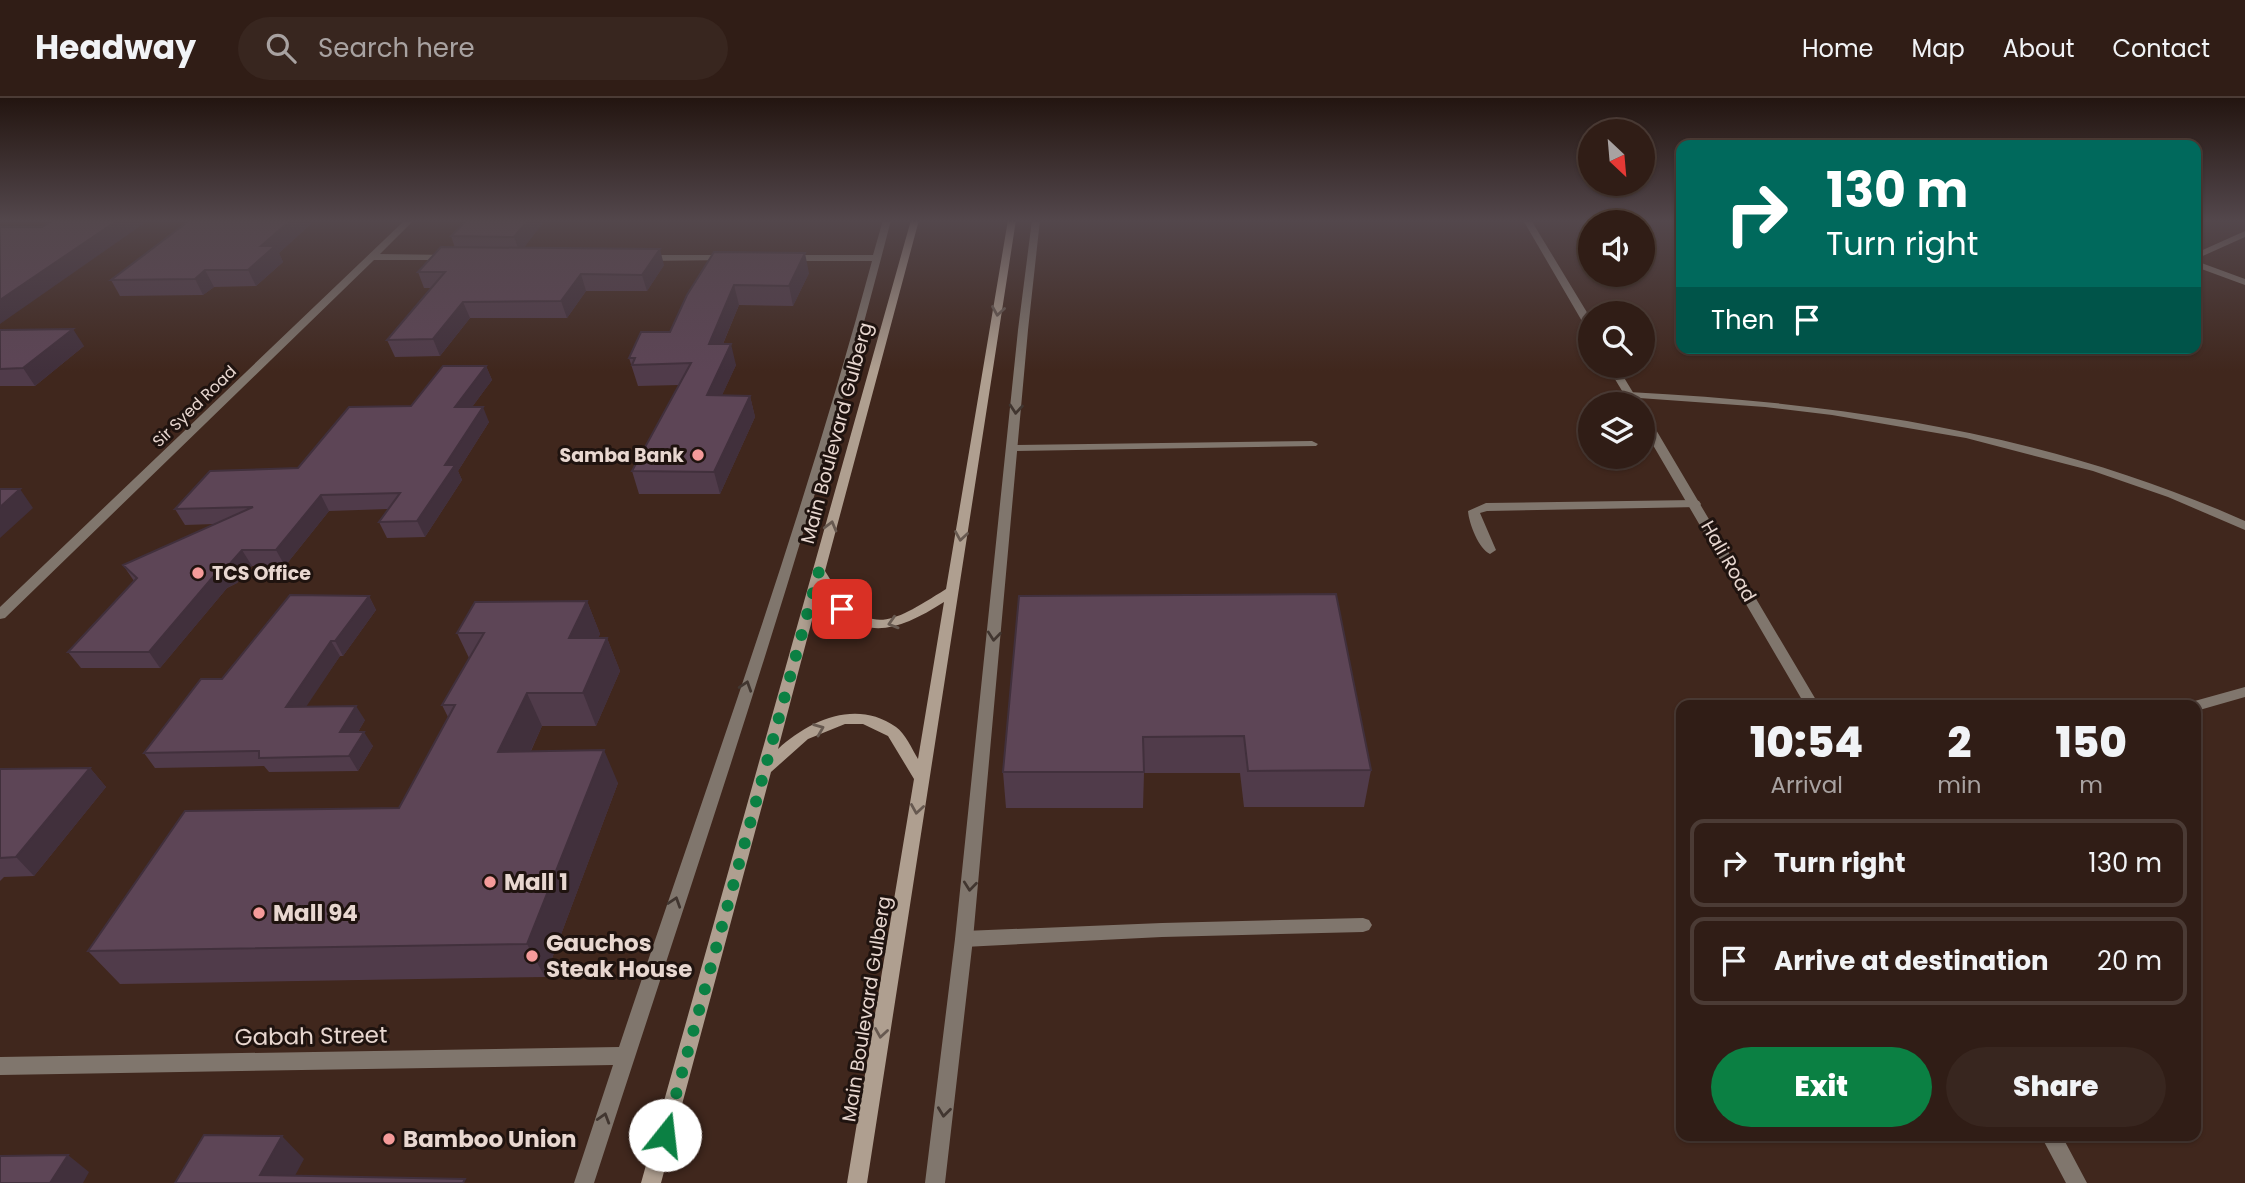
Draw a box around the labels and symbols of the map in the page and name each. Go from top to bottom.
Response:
north arrow [1578,119,1656,196]
one-way arrow [991,305,1006,317]
street label: Main Boulevard Gulberg [794,319,879,547]
street label: Sir Syed Road [147,360,241,452]
one-way arrow [1009,404,1024,415]
place label: Samba Bank [559,442,684,469]
marker: Samba Bank [690,447,706,463]
street label: Hali Road [1694,516,1763,607]
one-way arrow [823,521,837,533]
one-way arrow [954,530,969,542]
place label: TCS Office [212,560,311,587]
marker: TCS Office [190,565,206,581]
pin [812,579,872,639]
one-way arrow [887,615,899,630]
one-way arrow [987,630,1002,641]
one-way arrow [738,680,753,692]
one-way arrow [811,723,824,737]
one-way arrow [910,803,925,815]
place label: Mall 1 [504,866,568,898]
marker: Mall 1 [482,874,498,890]
one-way arrow [962,881,977,892]
street label: Main Boulevard Gulberg [835,894,898,1124]
one-way arrow [667,896,681,908]
place label: Mall 94 [273,897,358,929]
marker: Mall 94 [251,905,267,921]
place label: Gauchos Steak House [546,927,692,985]
marker: Gauchos Steak House [524,948,540,964]
street label: Gabah Street [234,1019,388,1053]
one-way arrow [874,1027,889,1039]
position arrow [628,1098,702,1172]
one-way arrow [936,1107,951,1118]
one-way arrow [596,1112,610,1125]
place label: Bamboo Union [403,1123,577,1155]
marker: Bamboo Union [381,1131,397,1147]

